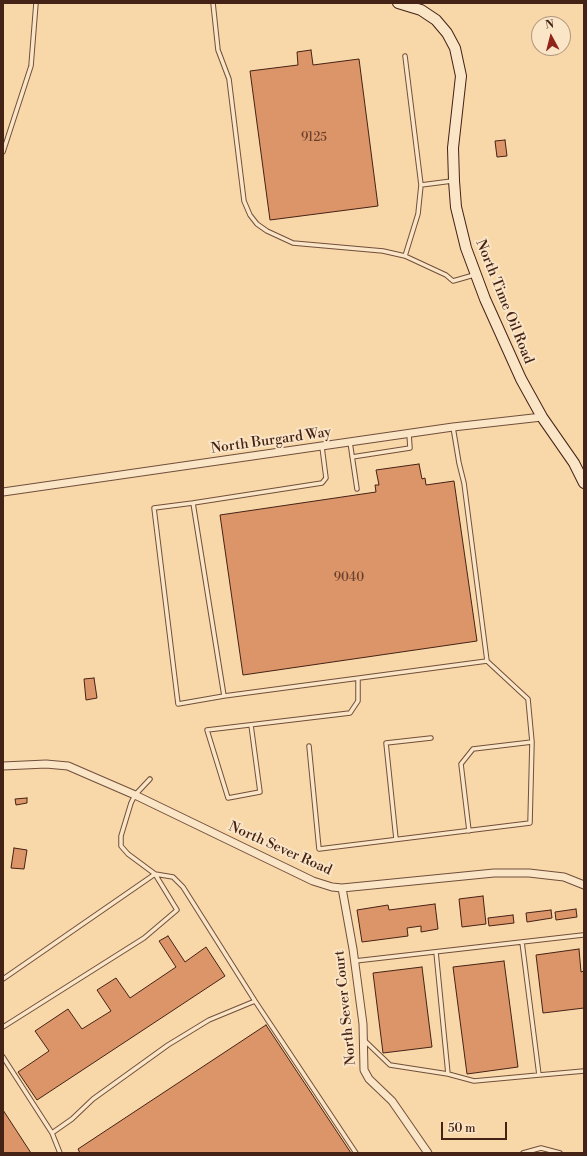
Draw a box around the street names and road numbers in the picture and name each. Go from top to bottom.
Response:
street label: North Time Oil Road [471,237,537,367]
street label: North Burgard Way [210,424,332,458]
street label: North Sever Road [226,819,334,879]
street label: North Sever Court [332,950,360,1066]

